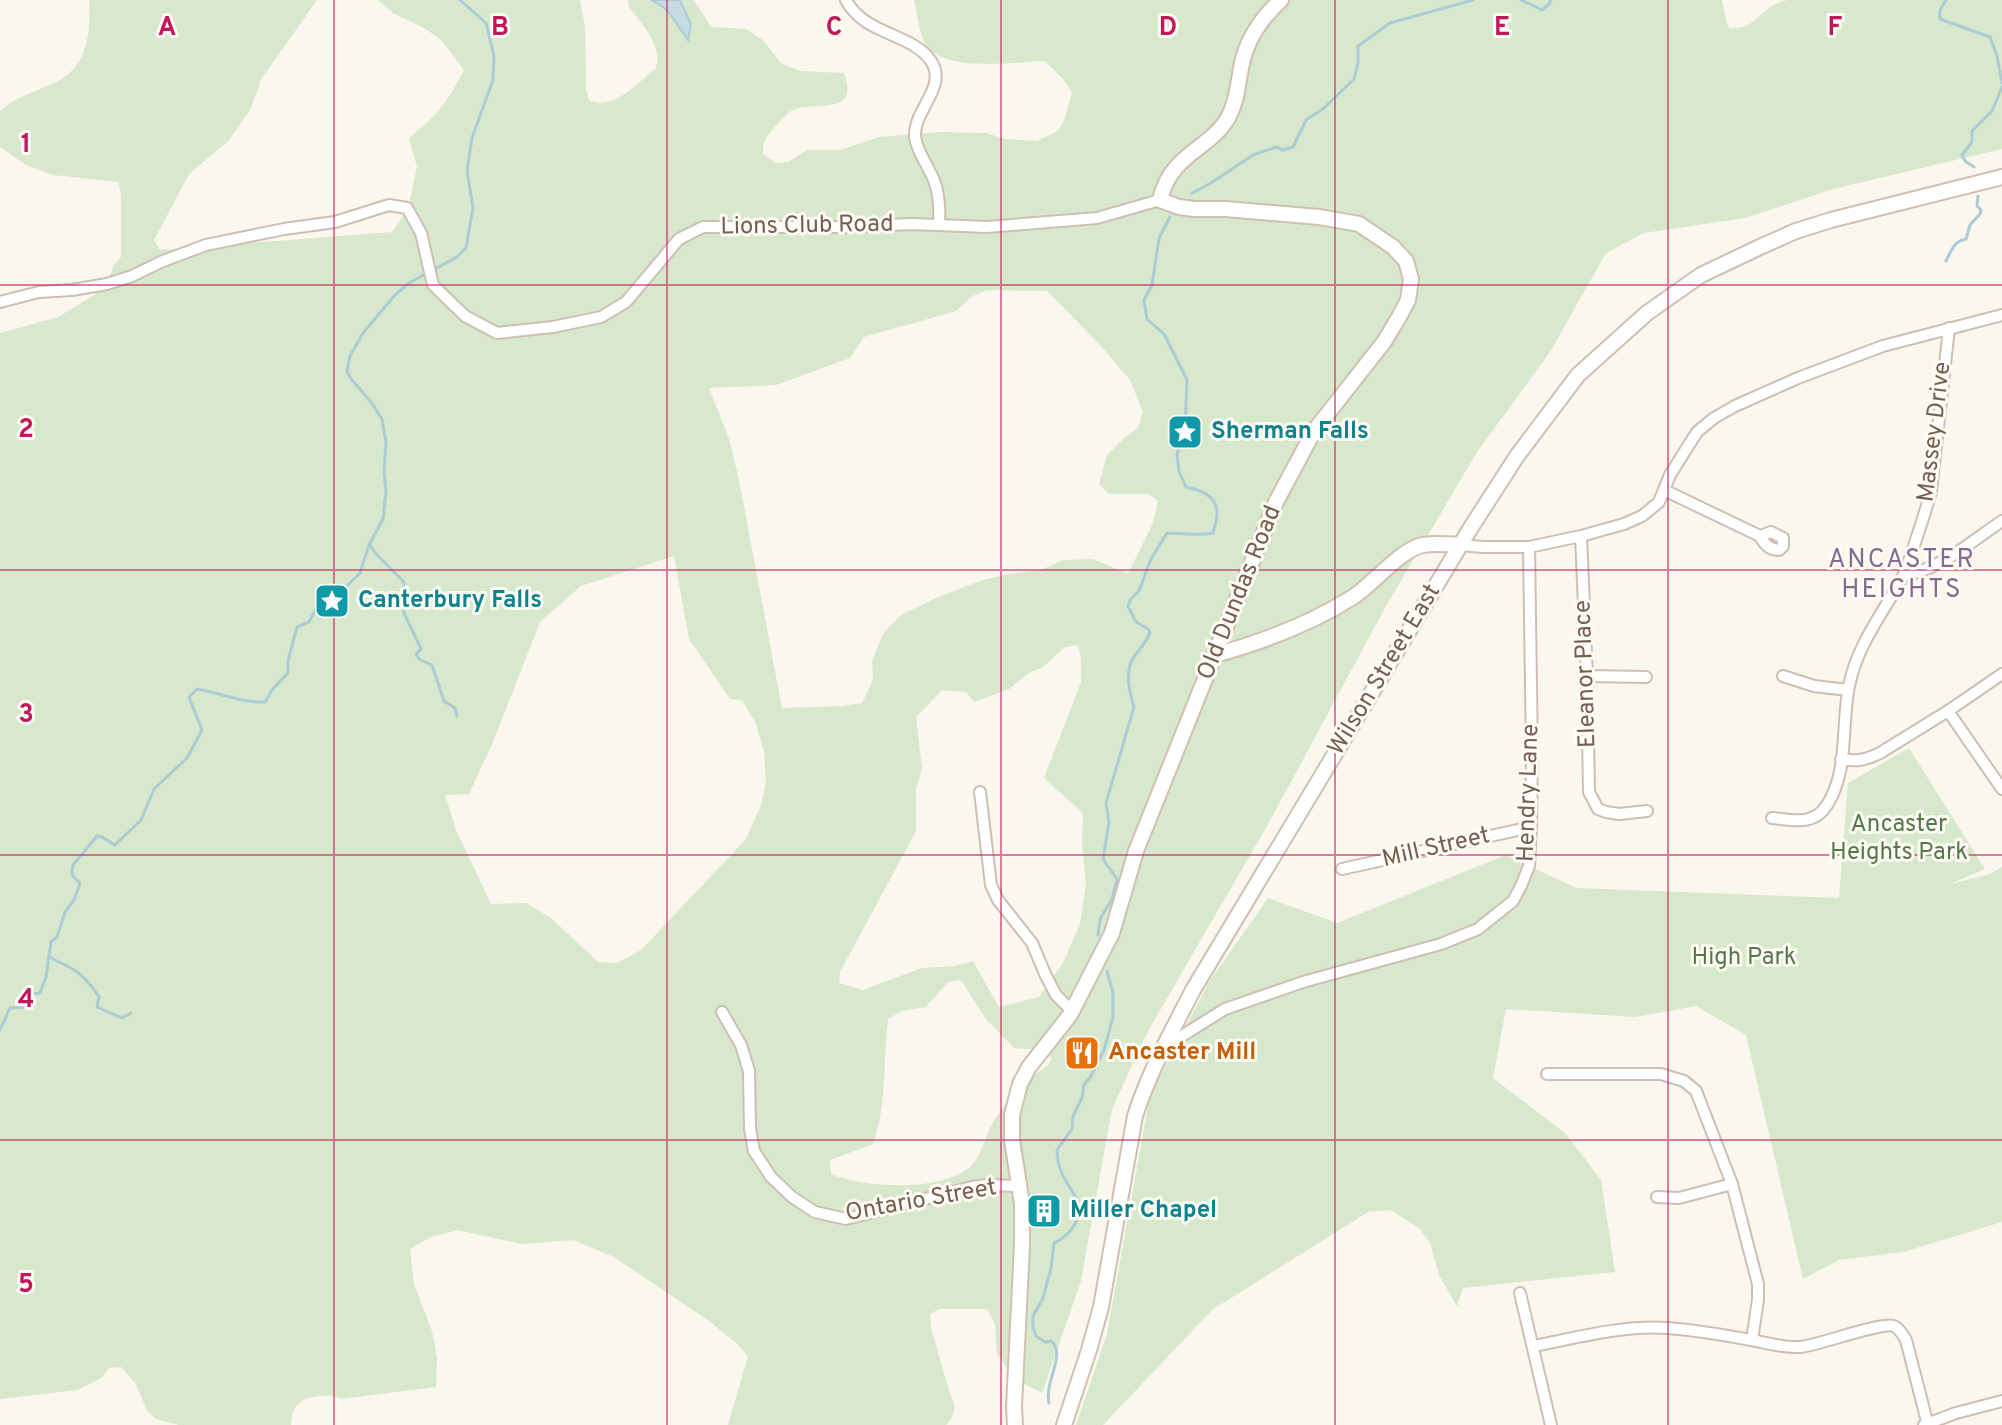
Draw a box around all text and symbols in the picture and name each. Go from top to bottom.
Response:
text: A [158,12,176,45]
text: B [491,12,509,45]
text: C [826,12,842,45]
text: D [1159,12,1177,45]
text: E [1494,12,1510,45]
text: F [1828,12,1843,45]
text: 1 [21,129,31,162]
street label: Lions Club Road [720,209,894,243]
street label: Massey Drive [1912,360,1958,504]
place icon: Sherman Falls [1166,413,1204,451]
text: 2 [18,414,34,447]
place label: Sherman Falls [1211,417,1369,447]
street label: Old Dundas Road [1191,501,1289,685]
district label: ANCASTER HEIGHTS [1828,544,1976,607]
street label: Wilson Street East [1322,579,1448,761]
place icon: Canterbury Falls [313,582,351,620]
place label: Canterbury Falls [358,586,542,616]
street label: Eleanor Place [1568,600,1604,748]
text: 3 [18,699,34,732]
street label: Hendry Lane [1512,723,1546,863]
park label: Ancaster Heights Park [1830,810,1968,868]
street label: Mill Street [1379,821,1493,875]
park label: High Park [1691,943,1797,973]
text: 4 [18,984,34,1017]
restaurant icon: Ancaster Mill [1063,1034,1101,1072]
place label: Ancaster Mill [1108,1038,1256,1068]
street label: Ontario Street [843,1173,999,1229]
building icon: Miller Chapel [1025,1192,1063,1230]
place label: Miller Chapel [1070,1196,1217,1226]
text: 5 [18,1269,34,1302]

